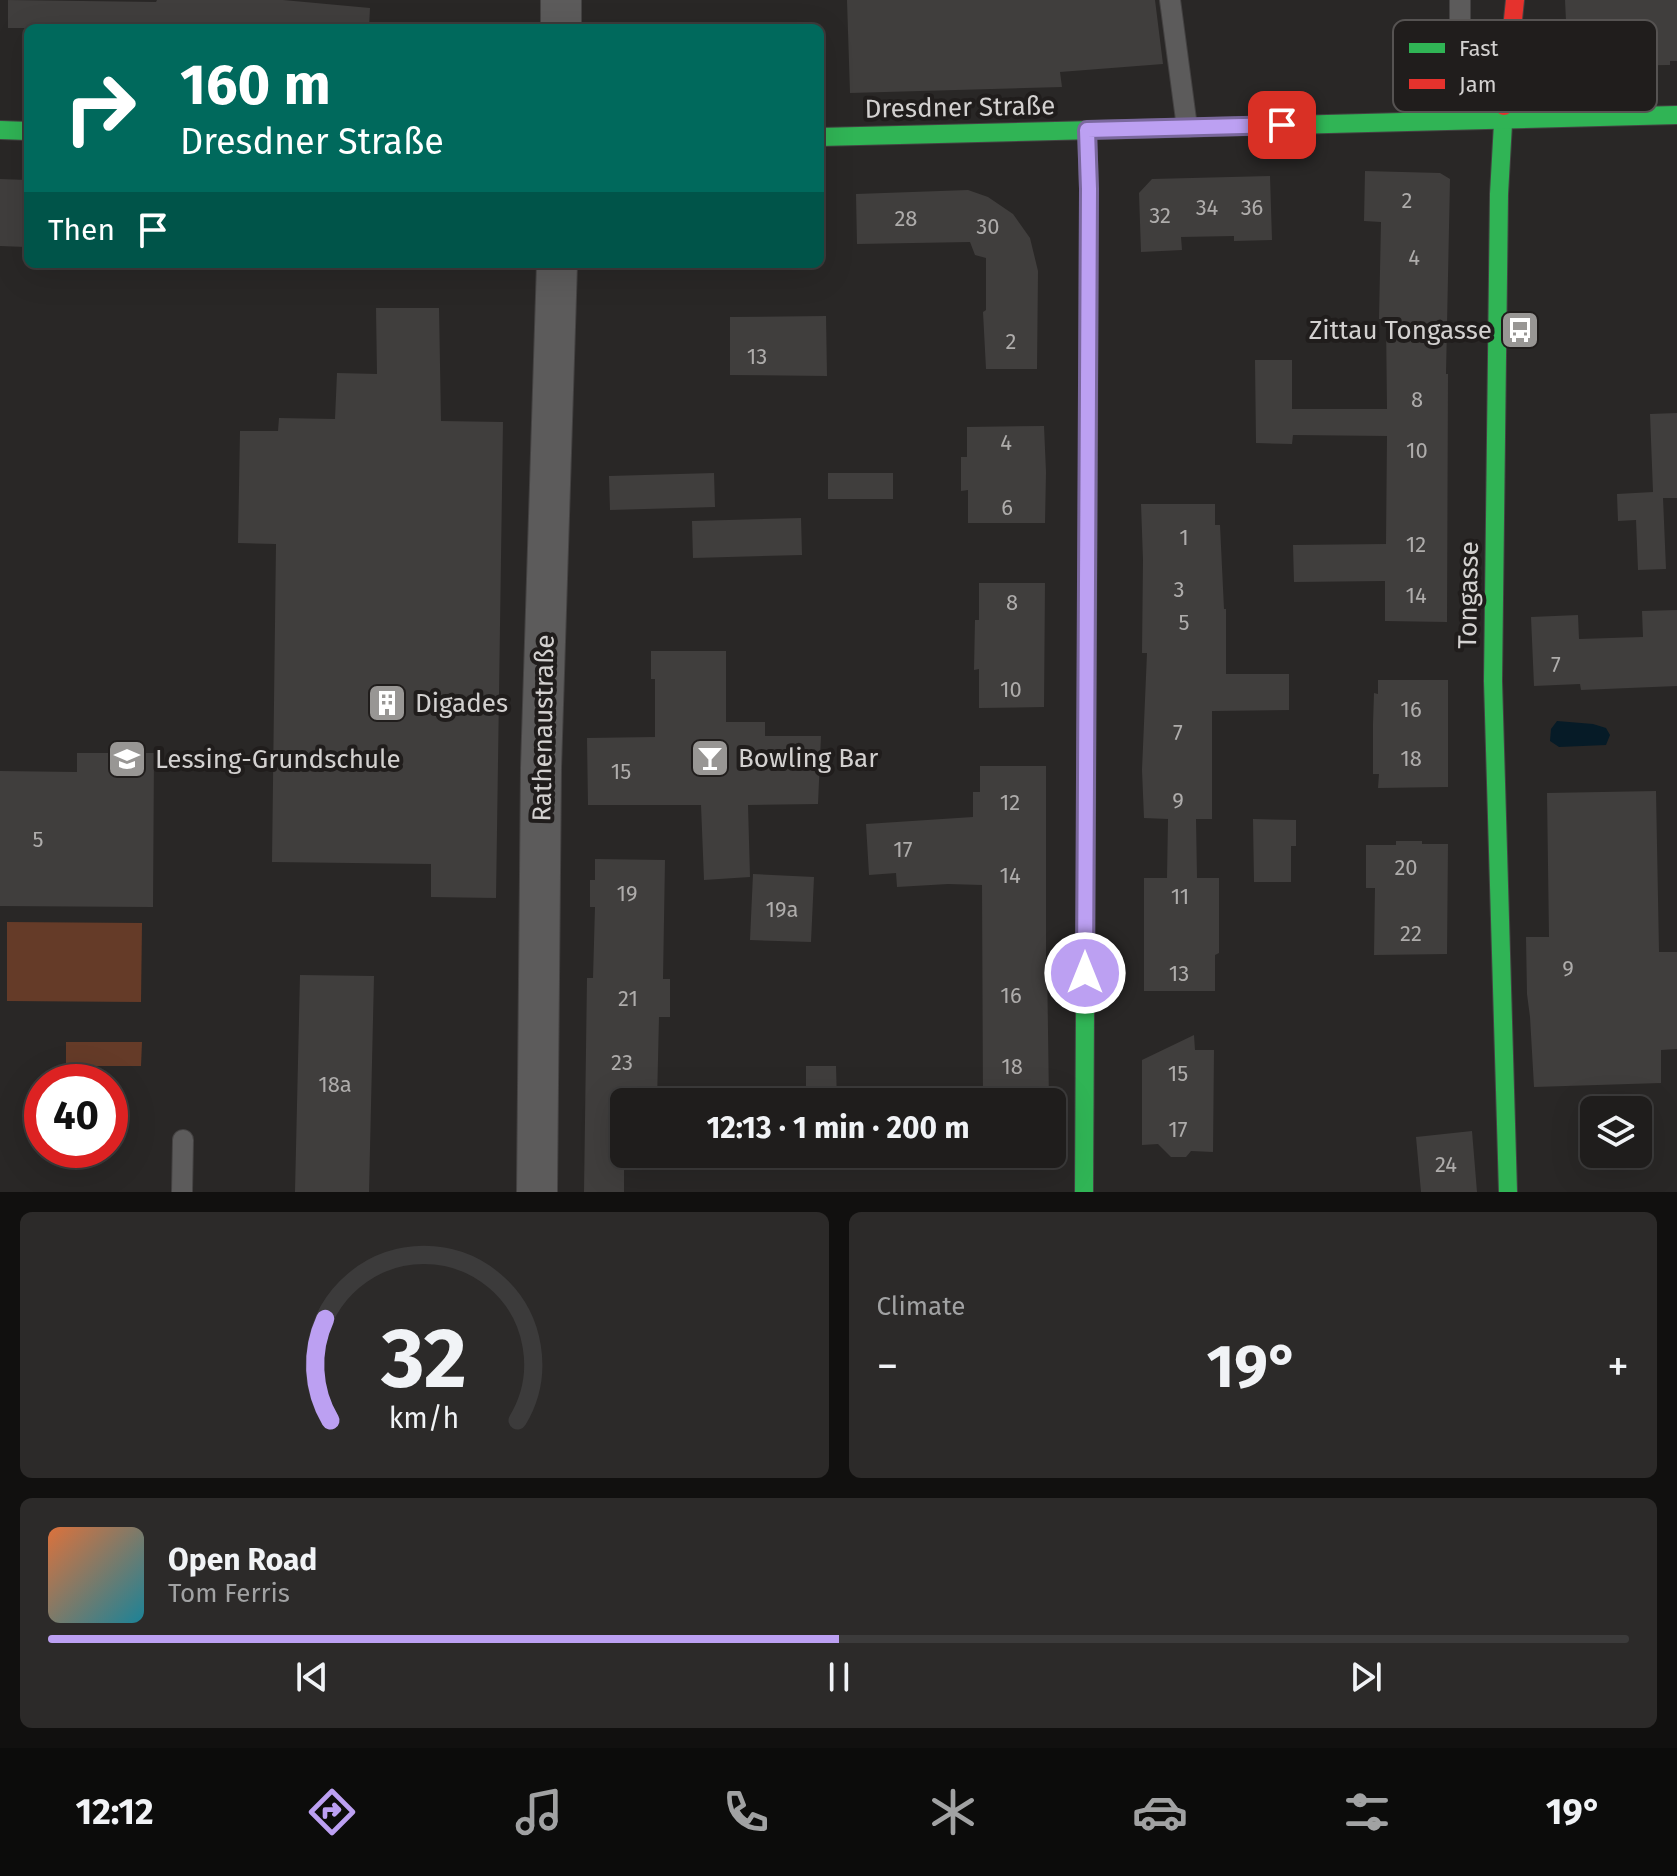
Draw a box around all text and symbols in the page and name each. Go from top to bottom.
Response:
legend [1393,20,1657,112]
text: Fast [1459,35,1499,62]
text: 160 m [180,52,331,119]
icon: right [48,56,152,160]
text: Jam [1459,71,1497,98]
street label: Dresdner Straße [864,90,1056,125]
pin [1248,91,1316,159]
icon: arrive [1260,103,1304,147]
text: Dresdner Straße [180,120,444,164]
house number: 2 [1402,187,1412,214]
house number: 34 [1196,194,1219,221]
house number: 36 [1241,194,1263,221]
house number: 32 [1149,202,1171,229]
house number: 28 [894,205,918,232]
icon: arrive [131,208,175,252]
text: Then [48,212,115,248]
house number: 30 [976,213,1000,240]
house number: 4 [1408,244,1420,271]
bus stop icon: Zittau Tongasse [1499,309,1541,351]
place label: Zittau Tongasse [1309,315,1492,346]
house number: 2 [1006,328,1016,355]
house number: 13 [747,343,767,370]
house number: 8 [1411,386,1423,413]
house number: 4 [1000,429,1012,456]
house number: 10 [1406,437,1428,464]
house number: 6 [1001,494,1013,521]
house number: 1 [1179,524,1189,551]
house number: 12 [1406,531,1426,558]
street label: Tongasse [1452,541,1485,649]
house number: 3 [1174,576,1184,603]
house number: 14 [1405,582,1427,609]
house number: 8 [1006,589,1018,616]
house number: 5 [1178,609,1190,636]
street label: Rathenaustraße [526,634,561,822]
house number: 7 [1551,651,1561,678]
house number: 10 [1000,676,1022,703]
building icon: Digades [366,682,408,724]
place label: Digades [415,688,508,719]
house number: 16 [1400,696,1422,723]
house number: 7 [1173,719,1183,746]
bar icon: Bowling Bar [689,737,731,779]
school or university icon: Lessing-Grundschule [106,738,148,780]
place label: Bowling Bar [738,743,878,774]
place label: Lessing-Grundschule [155,744,401,775]
house number: 18 [1400,745,1422,772]
house number: 15 [611,758,631,785]
house number: 9 [1172,787,1184,814]
house number: 12 [1000,789,1020,816]
house number: 5 [32,826,44,853]
house number: 17 [893,836,913,863]
house number: 20 [1394,854,1418,881]
house number: 14 [999,862,1021,889]
house number: 19 [616,880,638,907]
house number: 11 [1171,883,1189,910]
house number: 19a [766,896,798,923]
house number: 22 [1400,920,1422,947]
position arrow [1043,931,1127,1015]
house number: 9 [1562,955,1574,982]
house number: 13 [1169,960,1189,987]
house number: 16 [1000,982,1022,1009]
house number: 21 [618,985,638,1012]
house number: 23 [611,1049,633,1076]
house number: 18 [1001,1053,1023,1080]
house number: 15 [1168,1060,1188,1087]
speed limit sign: 40 [24,1064,128,1168]
house number: 18a [318,1071,352,1098]
map controls [1580,1096,1652,1168]
button: layers [1580,1096,1652,1168]
text: 12:13 · 1 min · 200 m [706,1110,970,1146]
house number: 17 [1168,1116,1188,1143]
house number: 24 [1435,1151,1457,1178]
text: Climate [877,1291,965,1322]
text: 32 [381,1309,467,1409]
text: 19° [1206,1331,1299,1403]
text: − [877,1340,899,1393]
text: + [1607,1340,1629,1393]
text: km/h [389,1401,460,1436]
text: Open Road [168,1542,317,1578]
text: Tom Ferris [168,1578,290,1609]
icon: previous [290,1655,334,1699]
icon: pause [817,1655,861,1699]
icon: next [1344,1655,1388,1699]
icon: directions [304,1784,360,1840]
icon: music [511,1784,567,1840]
icon: phone [718,1784,774,1840]
icon: climate [925,1784,981,1840]
icon: car [1132,1784,1188,1840]
icon: filters [1339,1784,1395,1840]
text: 12:12 [75,1790,154,1834]
text: 19° [1546,1790,1601,1834]

